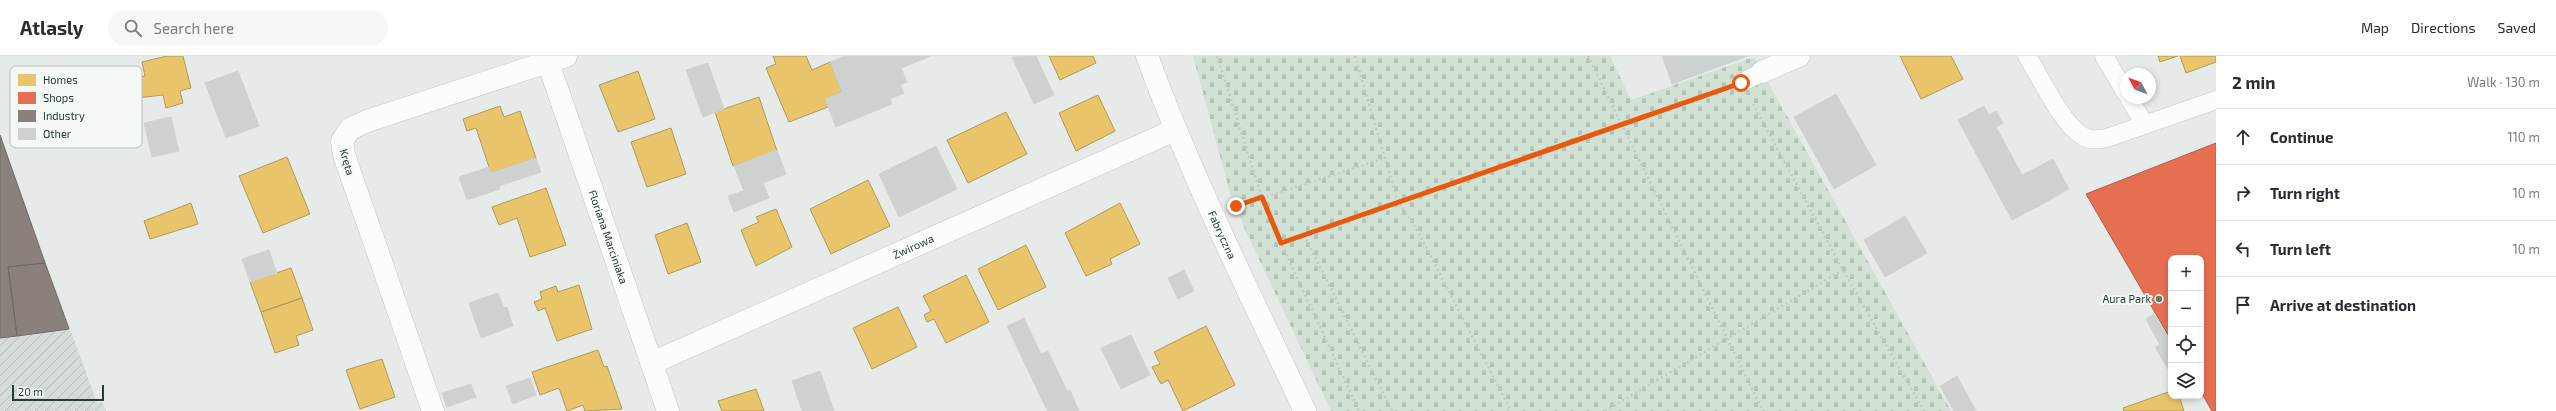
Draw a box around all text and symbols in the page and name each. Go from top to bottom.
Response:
search box [108,10,388,46]
text: Atlasly [20,16,84,39]
icon: search [122,17,144,39]
text: Search here [154,19,234,37]
text: Map [2361,19,2389,36]
text: Directions [2411,19,2476,36]
text: Saved [2498,19,2536,36]
legend [10,66,142,148]
north arrow [2120,68,2156,104]
text: 2 min [2232,72,2275,92]
text: Homes [43,73,78,86]
route start [1732,74,1750,92]
text: Walk · 130 m [2467,74,2540,90]
text: Shops [43,91,74,104]
text: Industry [43,109,85,122]
icon: ahead [2232,126,2254,148]
text: Other [43,127,72,140]
text: Continue [2270,128,2333,146]
text: 110 m [2508,129,2540,145]
street label: Kręta [338,147,357,177]
icon: right [2232,182,2254,204]
text: Turn right [2270,184,2340,202]
text: 10 m [2513,185,2540,201]
street label: Floriana Marciniaka [586,188,631,285]
route end [1227,197,1245,215]
street label: Fabryczna [1206,208,1239,261]
street label: Żwirowa [891,231,936,261]
icon: left [2232,238,2254,260]
text: Turn left [2270,240,2331,258]
text: 10 m [2513,241,2540,257]
map controls [2168,255,2204,399]
button: + [2168,255,2204,291]
button: − [2168,291,2204,327]
place label: Aura Park [2102,292,2151,305]
marker: Aura Park [2154,294,2164,304]
icon: arrive [2232,294,2254,316]
text: Arrive at destination [2270,296,2416,314]
button: locate [2168,327,2204,363]
button: layers [2168,363,2204,399]
scale bar [12,383,104,402]
text: 20 m [18,385,43,398]

